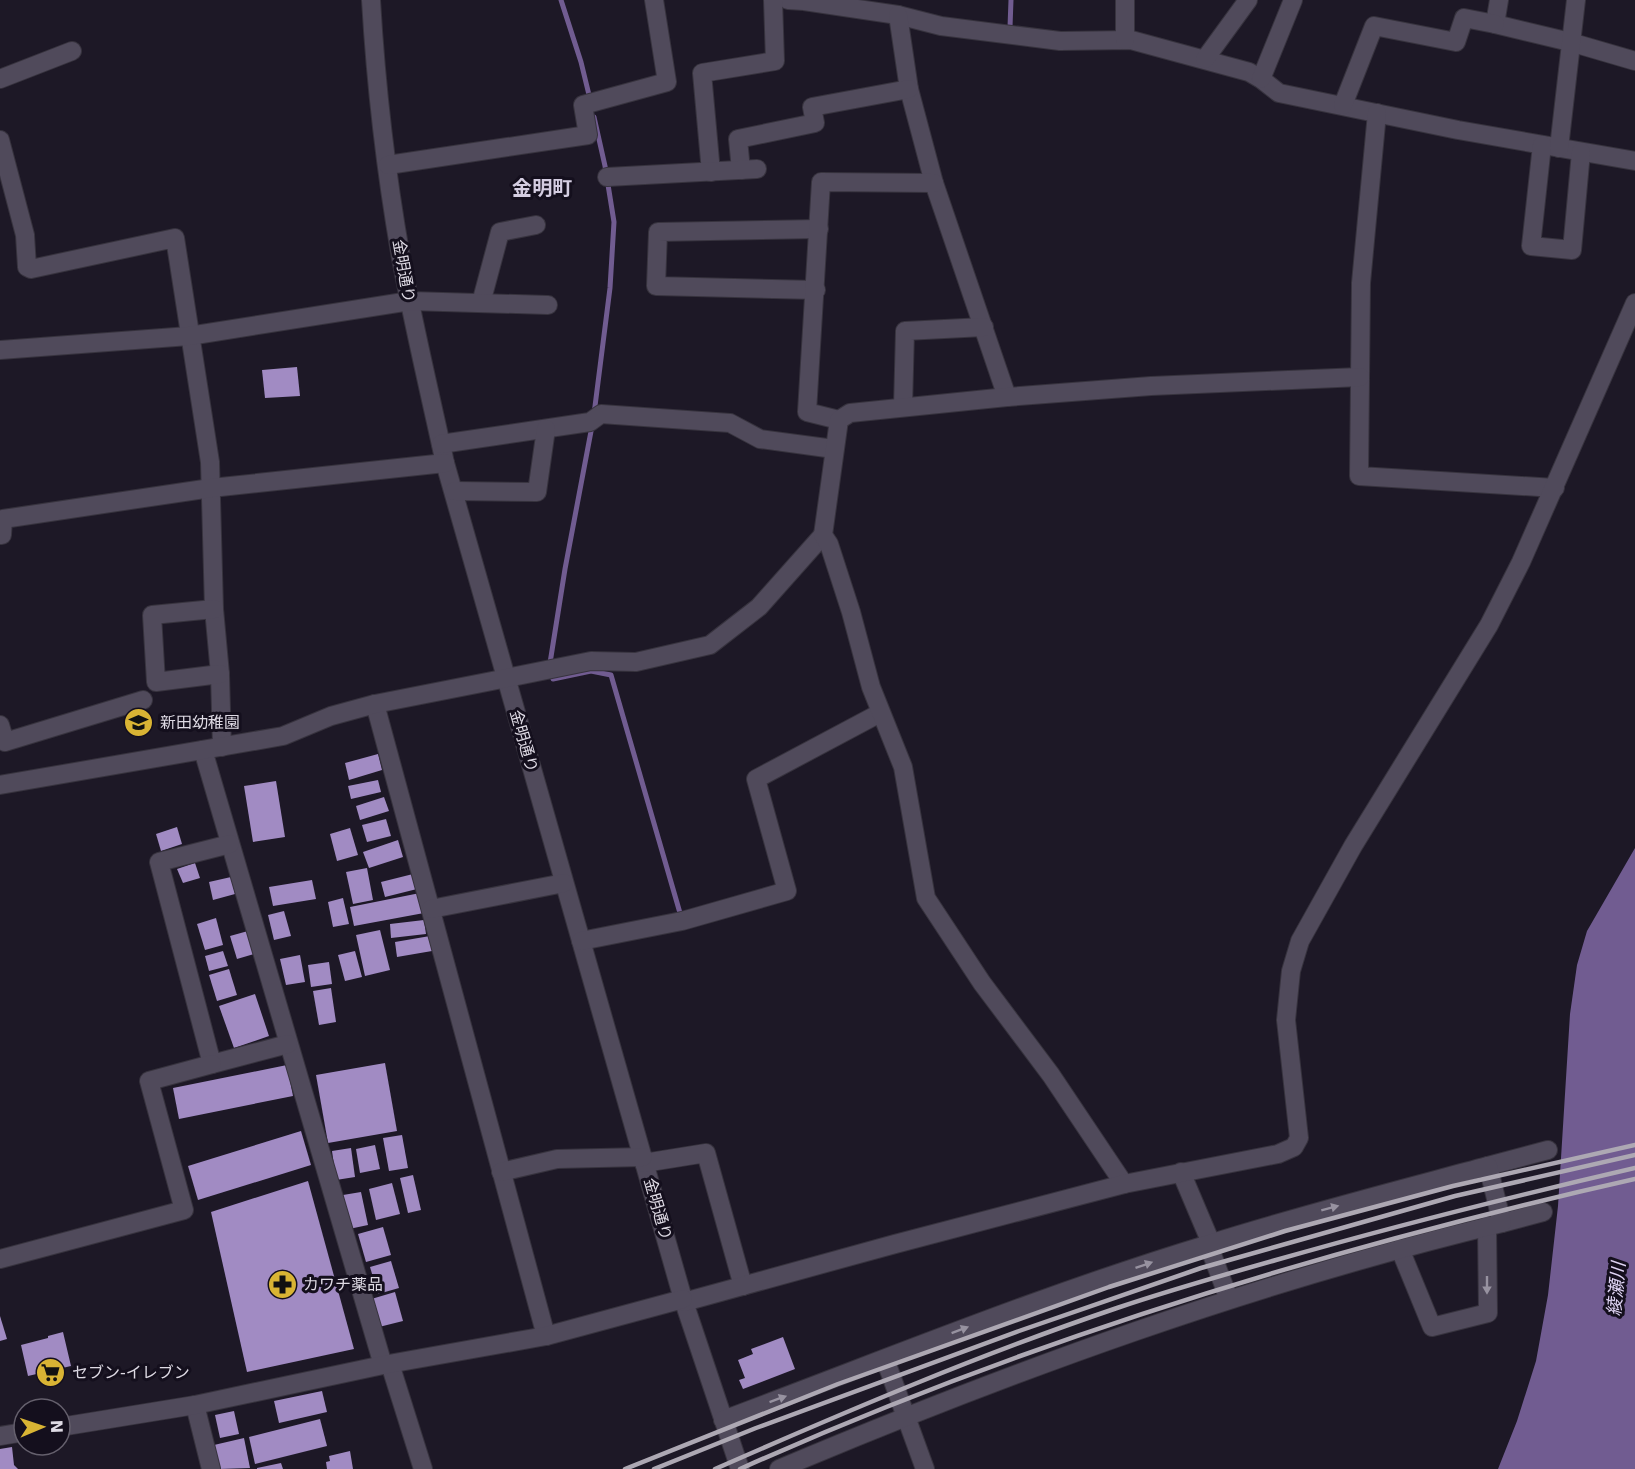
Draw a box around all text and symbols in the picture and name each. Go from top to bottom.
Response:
district label: 金明町 [512,176,572,200]
street label: 金明通り [389,238,419,304]
school or university icon: 新田幼稚園 [123,706,155,738]
street label: 金明通り [506,708,542,774]
place label: 新田幼稚園 [160,713,240,732]
street label: 金明通り [640,1176,676,1242]
one-way arrow [1321,1203,1339,1213]
water label: 綾瀬川 [1603,1259,1629,1317]
one-way arrow [1135,1260,1153,1270]
pharmacy icon: カワチ薬品 [266,1268,298,1300]
place label: カワチ薬品 [303,1275,383,1294]
one-way arrow [1483,1275,1492,1294]
one-way arrow [951,1325,969,1335]
supermarket icon: セブン-イレブン [35,1356,67,1388]
place label: セブン-イレブン [72,1363,190,1382]
one-way arrow [769,1394,787,1404]
north arrow [12,1397,72,1457]
text: N [47,1419,66,1434]

